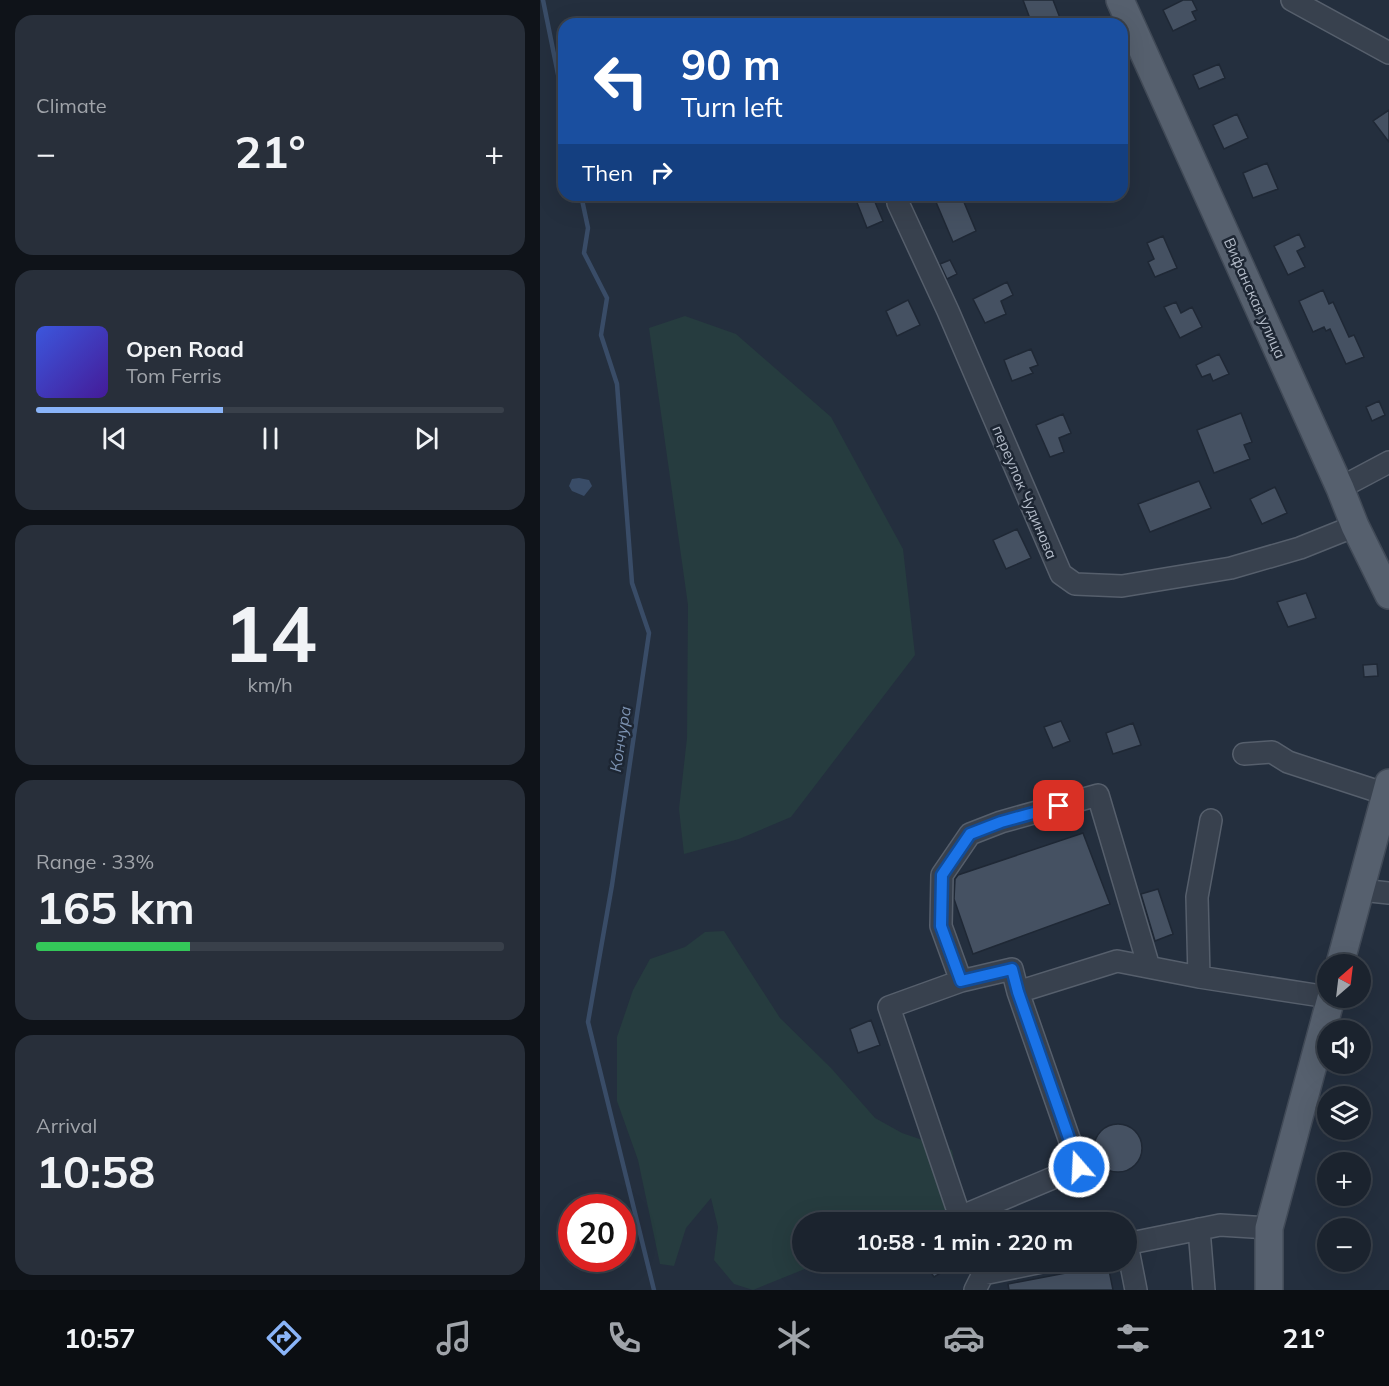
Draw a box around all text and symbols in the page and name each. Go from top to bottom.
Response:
text: 90 m [681,38,781,91]
icon: left [582,42,660,120]
text: Turn left [681,90,783,124]
text: Climate [36,93,107,118]
text: 21° [234,123,306,179]
text: − [36,132,56,173]
text: + [484,132,504,173]
icon: right [645,156,678,189]
text: Then [582,159,633,187]
street label: Вифанская улица [1220,235,1290,361]
text: Open Road [126,335,244,363]
text: Tom Ferris [126,363,222,388]
icon: previous [98,422,131,455]
icon: pause [254,422,287,455]
icon: next [410,422,443,455]
street label: переулок Чудинова [988,422,1062,562]
text: 14 [223,584,317,682]
text: km/h [247,672,293,697]
water label: Кончура [605,704,635,773]
pin [1033,780,1084,831]
icon: arrive [1042,789,1075,822]
text: Range · 33% [36,849,154,874]
text: 165 km [36,879,195,935]
north arrow [1317,954,1371,1008]
map controls [1317,954,1371,1272]
button: sound [1317,1020,1371,1074]
button: layers [1317,1086,1371,1140]
text: Arrival [36,1113,97,1138]
position arrow [1047,1135,1111,1199]
text: 10:58 [36,1143,155,1199]
button: + [1317,1152,1371,1206]
speed limit sign: 20 [558,1194,636,1272]
button: − [1317,1218,1371,1272]
text: 10:58 · 1 min · 220 m [856,1228,1073,1256]
icon: directions [263,1317,305,1359]
icon: music [433,1317,475,1359]
icon: phone [603,1317,645,1359]
icon: climate [773,1317,815,1359]
icon: car [943,1317,985,1359]
icon: filters [1112,1317,1154,1359]
text: 10:57 [64,1321,135,1355]
text: 21° [1282,1321,1325,1355]

